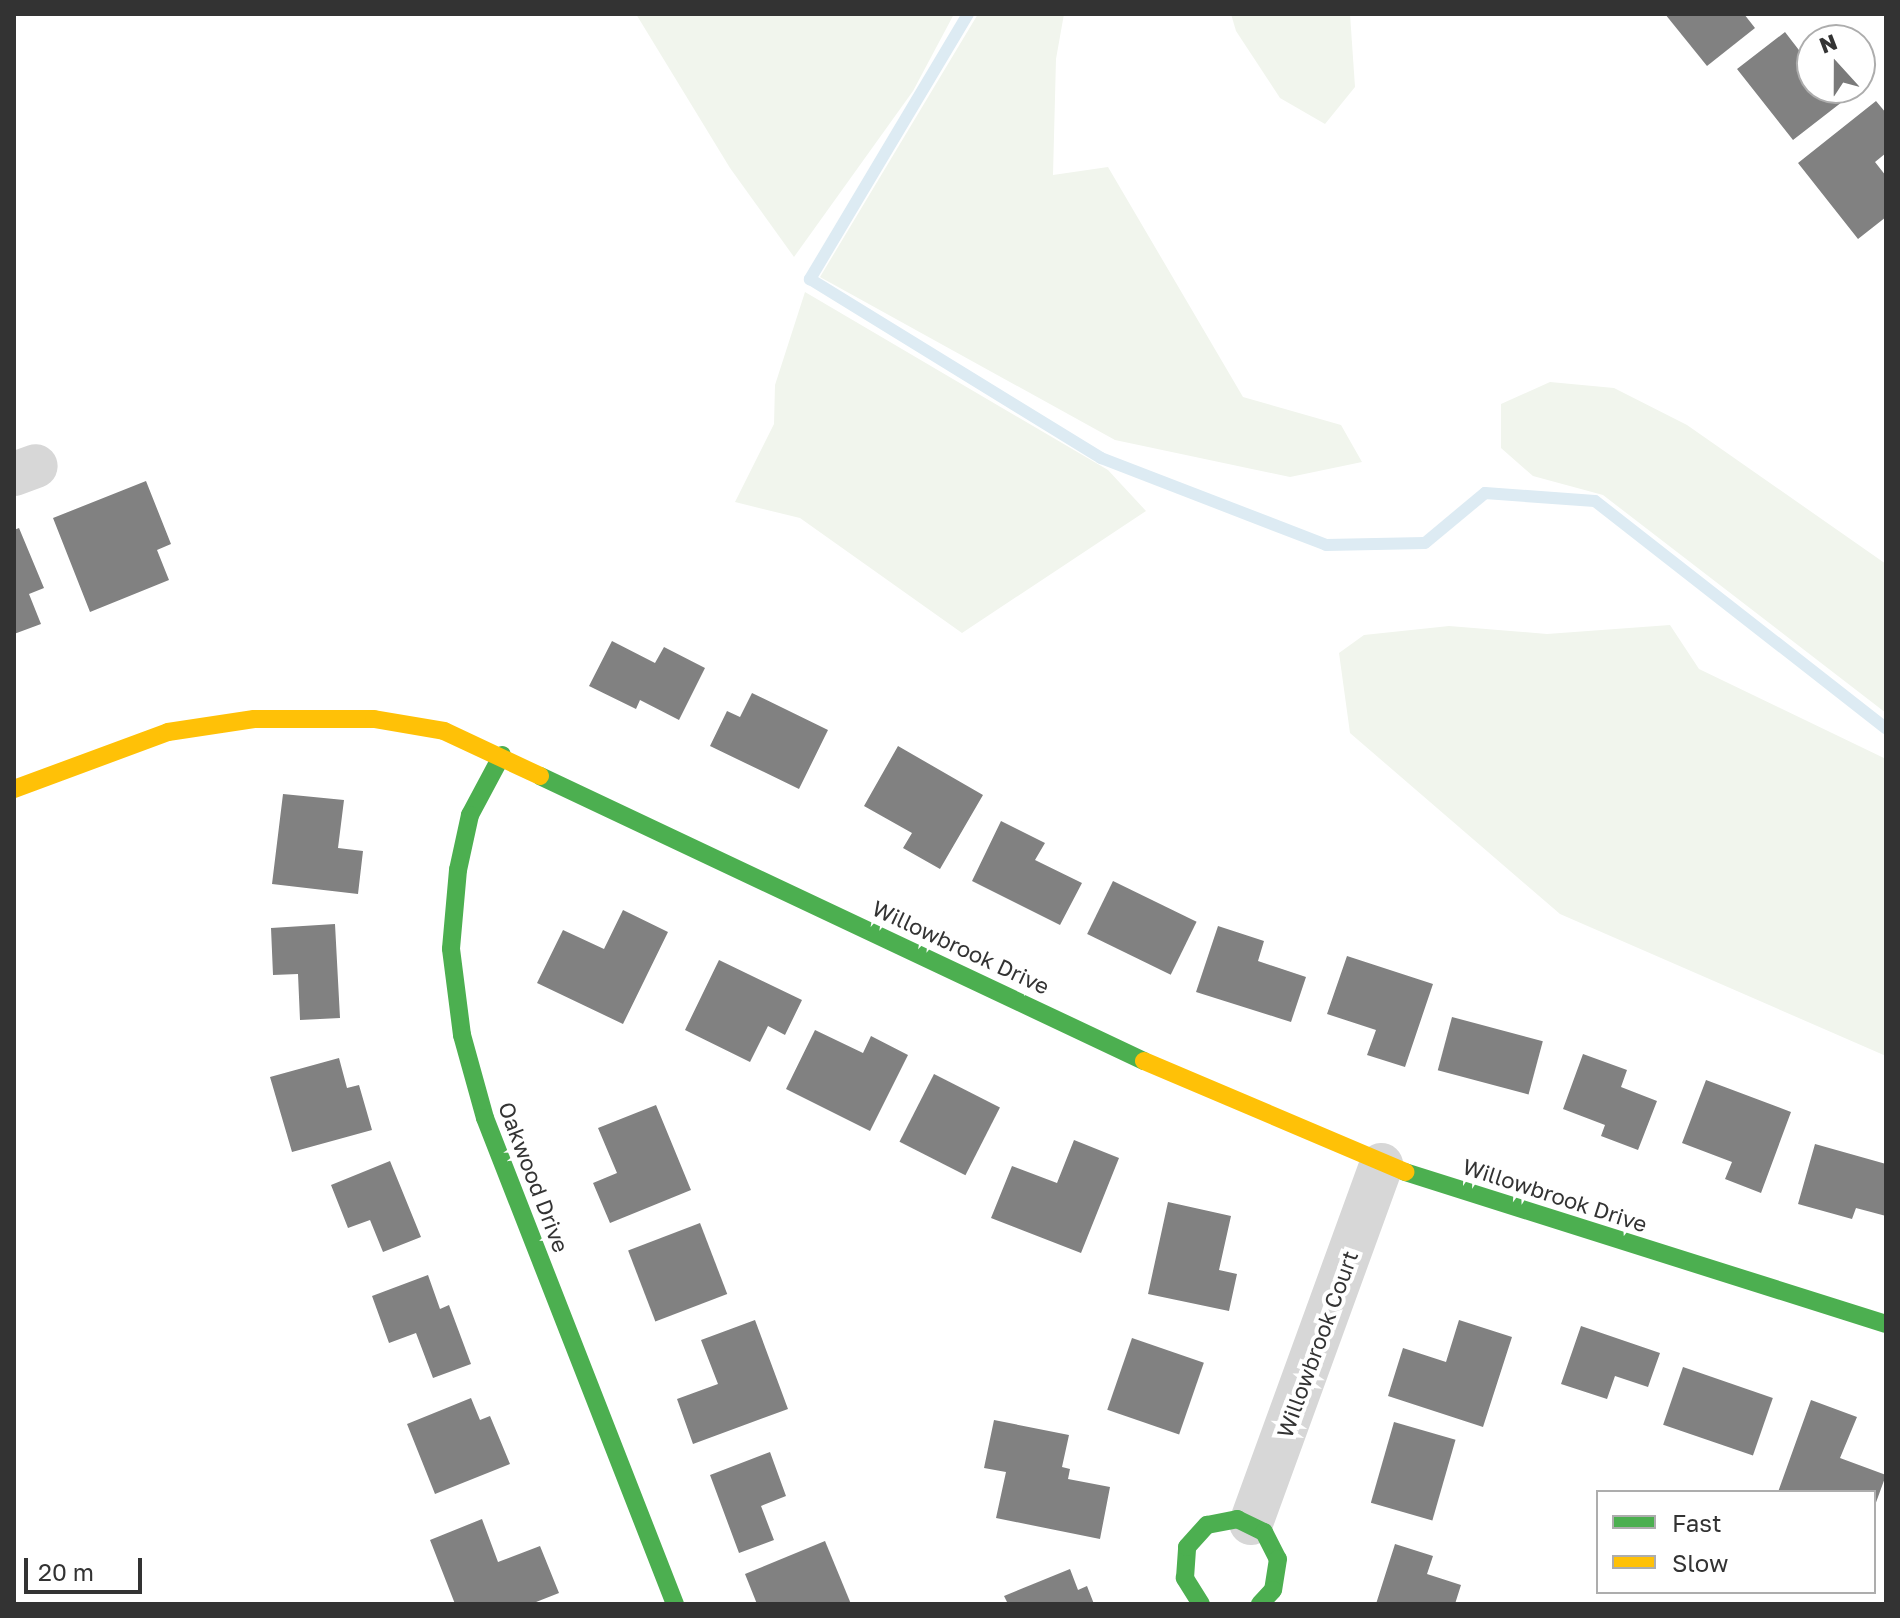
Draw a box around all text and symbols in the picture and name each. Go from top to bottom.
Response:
north arrow [1796,24,1876,104]
text: N [1815,27,1841,59]
street label: Willowbrook Drive [868,894,1054,1000]
street label: Oakwood Drive [493,1098,575,1256]
street label: Willowbrook Drive [1459,1153,1651,1237]
street label: Willowbrook Court [1271,1247,1363,1441]
legend [1596,1490,1876,1594]
text: Fast [1672,1508,1722,1537]
scale bar [28,1542,146,1592]
text: Slow [1672,1548,1728,1577]
text: 20 m [38,1557,94,1586]

